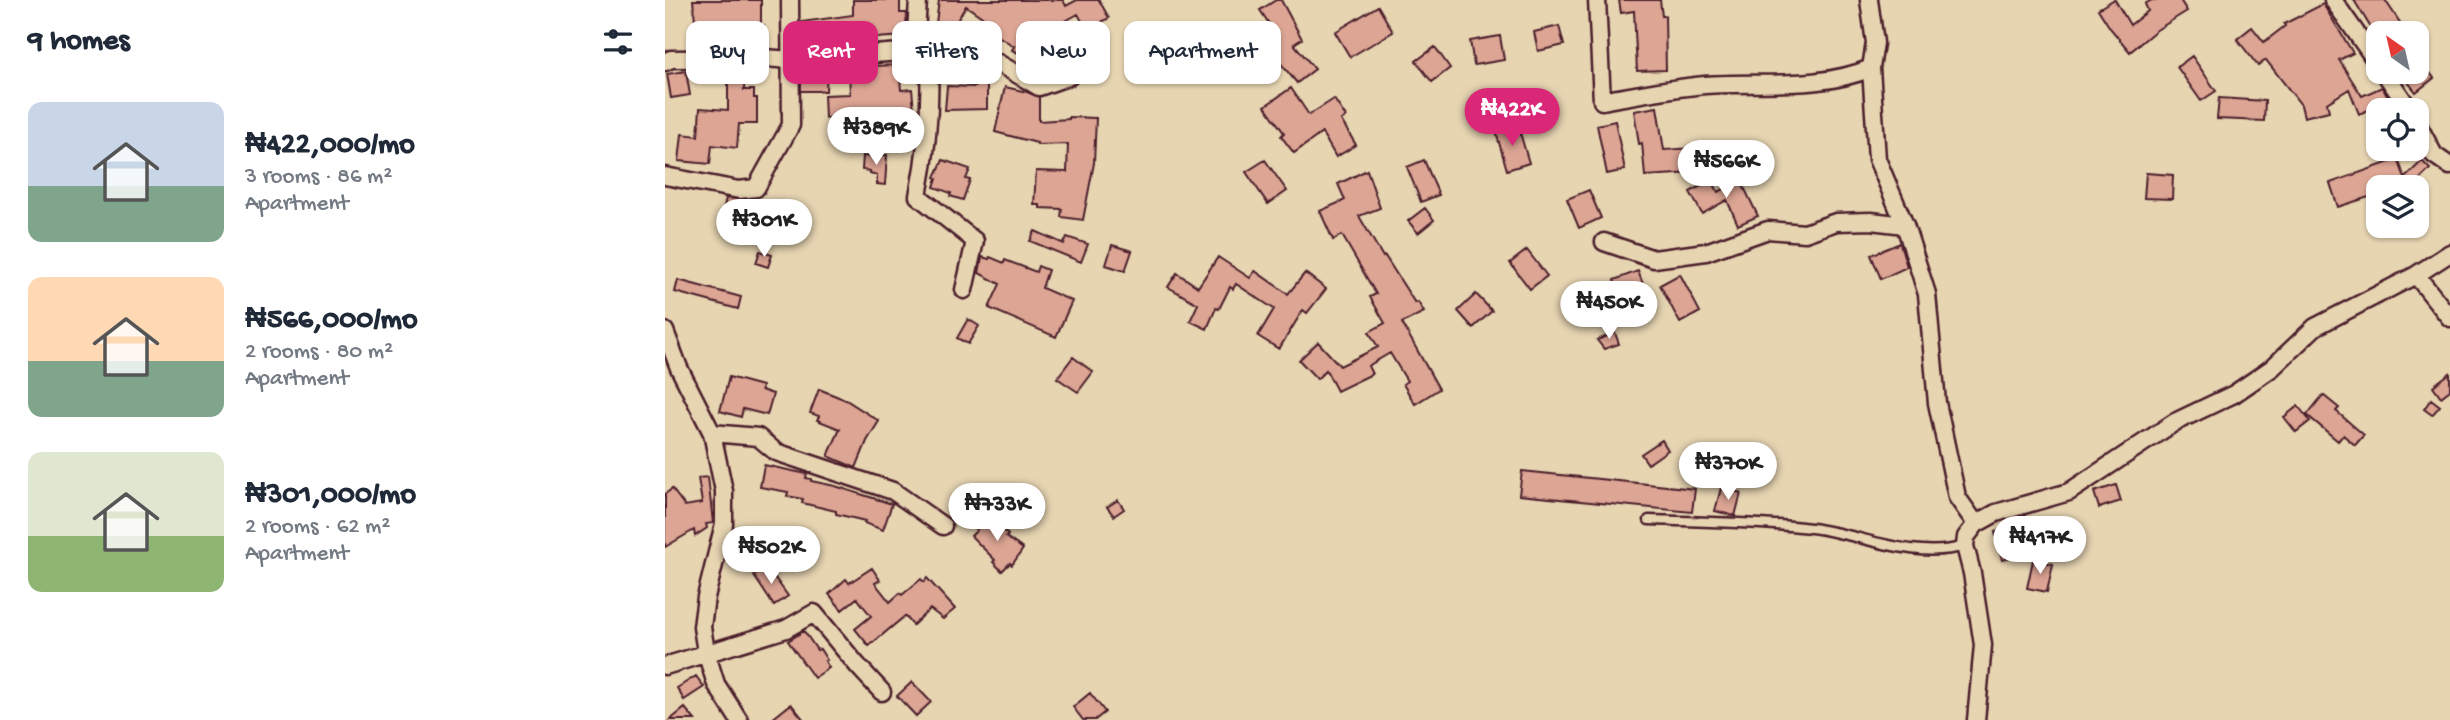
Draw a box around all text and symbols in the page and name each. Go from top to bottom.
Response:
chip: Buy [686,21,769,84]
chip: Rent [783,21,878,84]
chip: Filters [892,21,1002,84]
chip: New [1016,21,1110,84]
chip: Apartment [1124,21,1281,84]
north arrow [2366,21,2429,84]
map controls [2366,21,2429,238]
icon: filters [599,23,637,61]
text: 9 homes [28,25,130,60]
pin: ₦422K [1463,88,1561,148]
text: ₦422K [1481,97,1543,124]
button: locate [2366,98,2429,161]
pin: ₦389K [827,108,925,167]
text: ₦389K [843,116,909,143]
text: ₦422,000/mo [245,129,415,164]
icon: home [84,130,168,214]
pin: ₦566K [1677,140,1775,200]
text: ₦566K [1694,149,1758,176]
text: 3 rooms · 86 m² [245,164,392,191]
button: layers [2366,175,2429,238]
text: Apartment [245,191,349,218]
pin: ₦301K [715,200,813,259]
text: ₦301K [732,208,796,235]
pin: ₦450K [1560,282,1658,341]
text: ₦450K [1576,290,1642,317]
text: ₦566,000/mo [245,304,417,339]
icon: home [84,305,168,389]
text: 2 rooms · 80 m² [245,339,393,366]
text: Apartment [245,366,349,393]
pin: ₦370K [1679,442,1777,502]
text: ₦370K [1695,451,1761,478]
text: ₦301,000/mo [245,479,416,514]
icon: home [84,480,168,564]
pin: ₦733K [948,484,1046,543]
text: ₦733K [964,492,1030,519]
text: 2 rooms · 62 m² [245,514,390,541]
pin: ₦417K [1991,516,2089,576]
text: ₦417K [2009,525,2071,552]
pin: ₦502K [722,526,820,586]
text: ₦502K [738,535,804,562]
text: Apartment [245,541,349,568]

